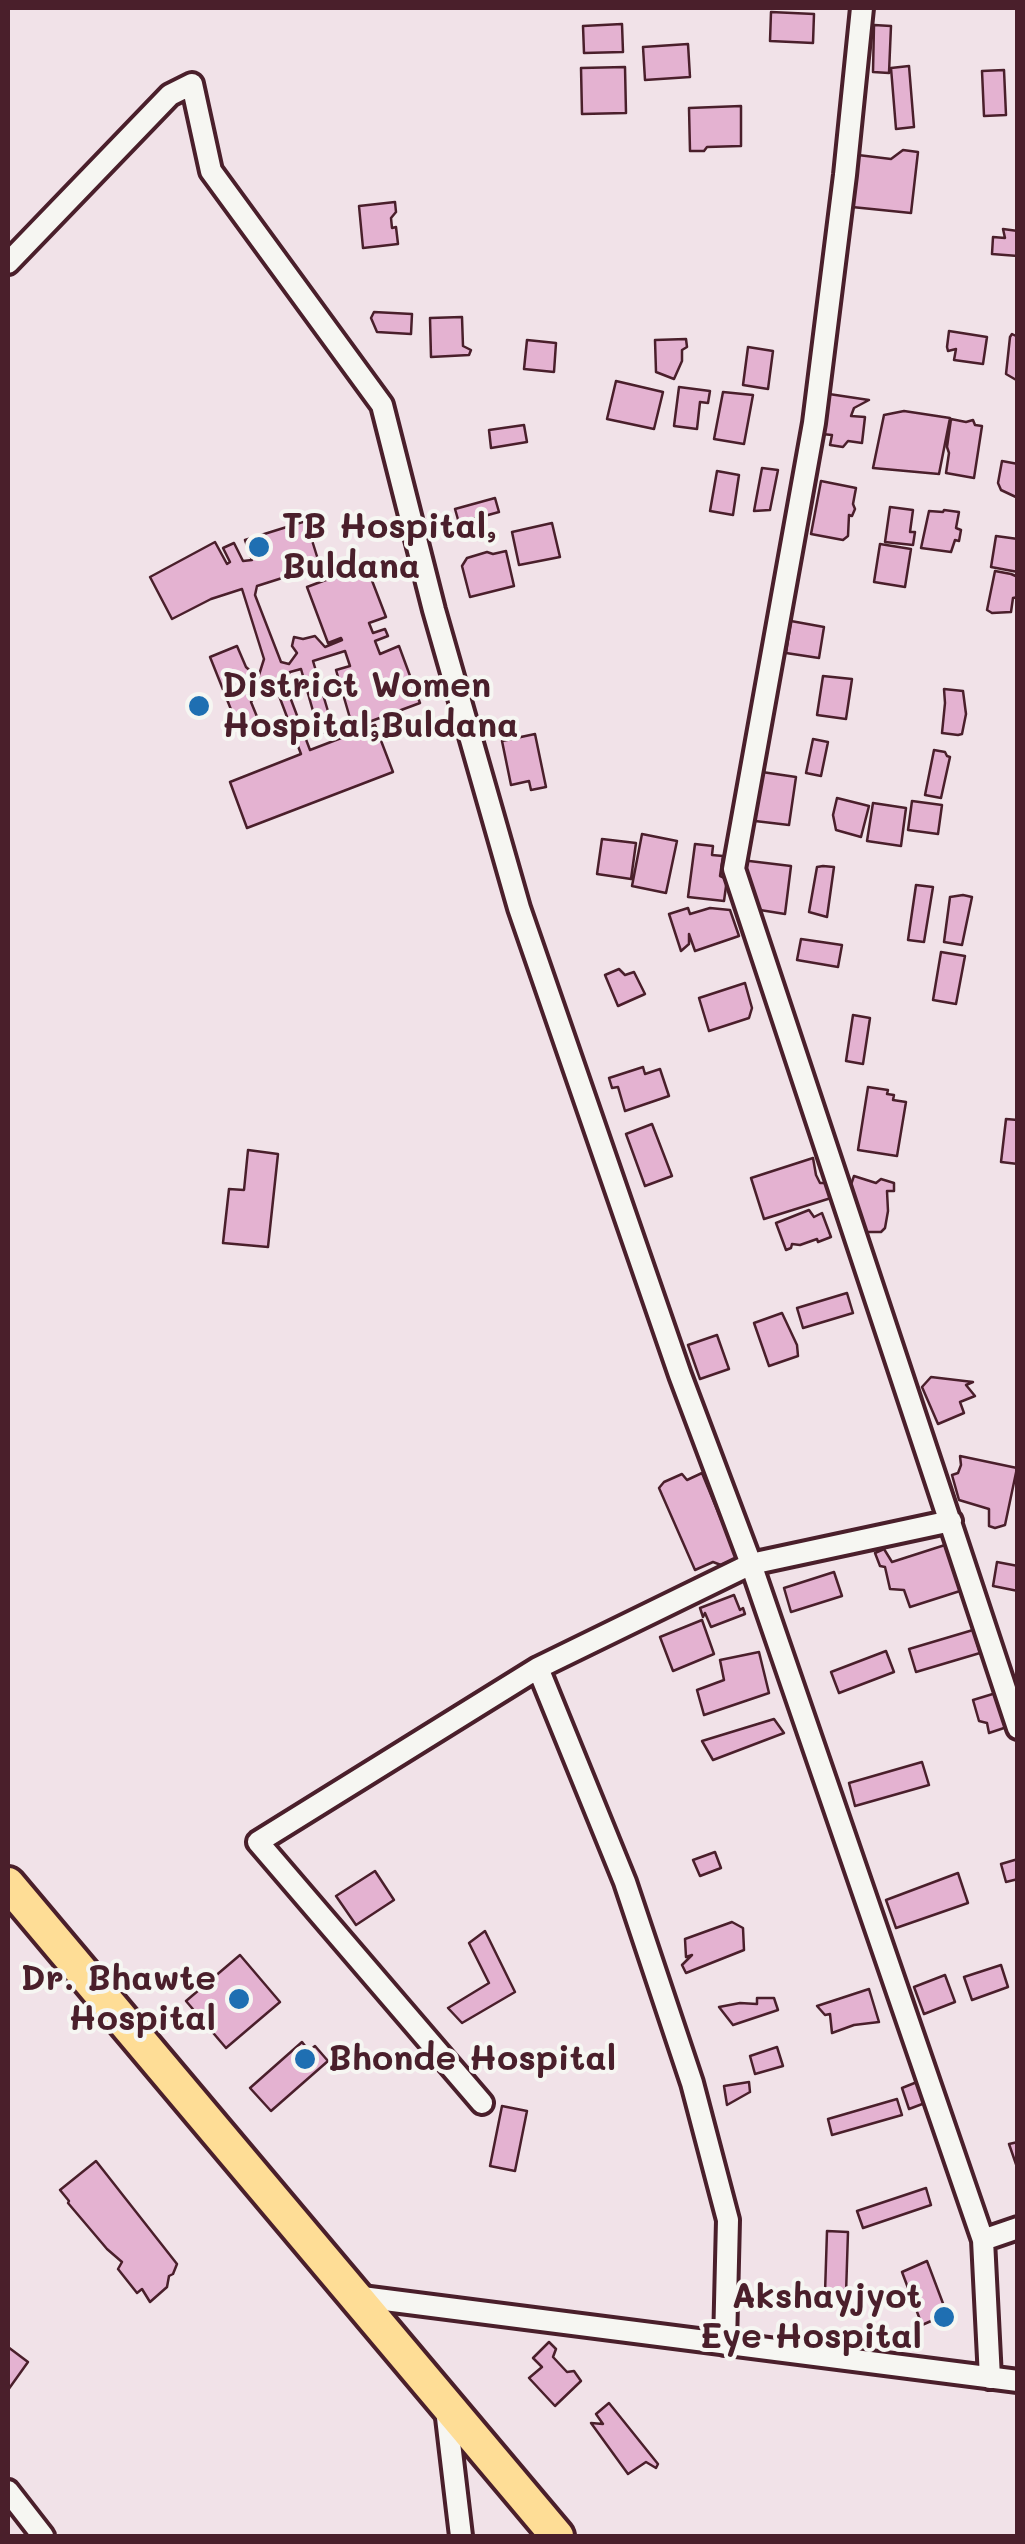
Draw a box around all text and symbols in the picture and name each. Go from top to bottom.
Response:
place label: TB Hospital, Buldana [282,506,497,588]
marker: TB Hospital, Buldana [246,534,272,560]
place label: District Women Hospital,Buldana [222,665,518,747]
marker: District Women Hospital,Buldana [186,693,212,719]
place label: Dr. Bhawte Hospital [21,1958,216,2040]
marker: Dr. Bhawte Hospital [226,1986,252,2012]
place label: Bhonde Hospital [328,2038,616,2080]
marker: Bhonde Hospital [292,2046,318,2072]
place label: Akshayjyot Eye Hospital [700,2276,922,2358]
marker: Akshayjyot Eye Hospital [931,2304,957,2330]

